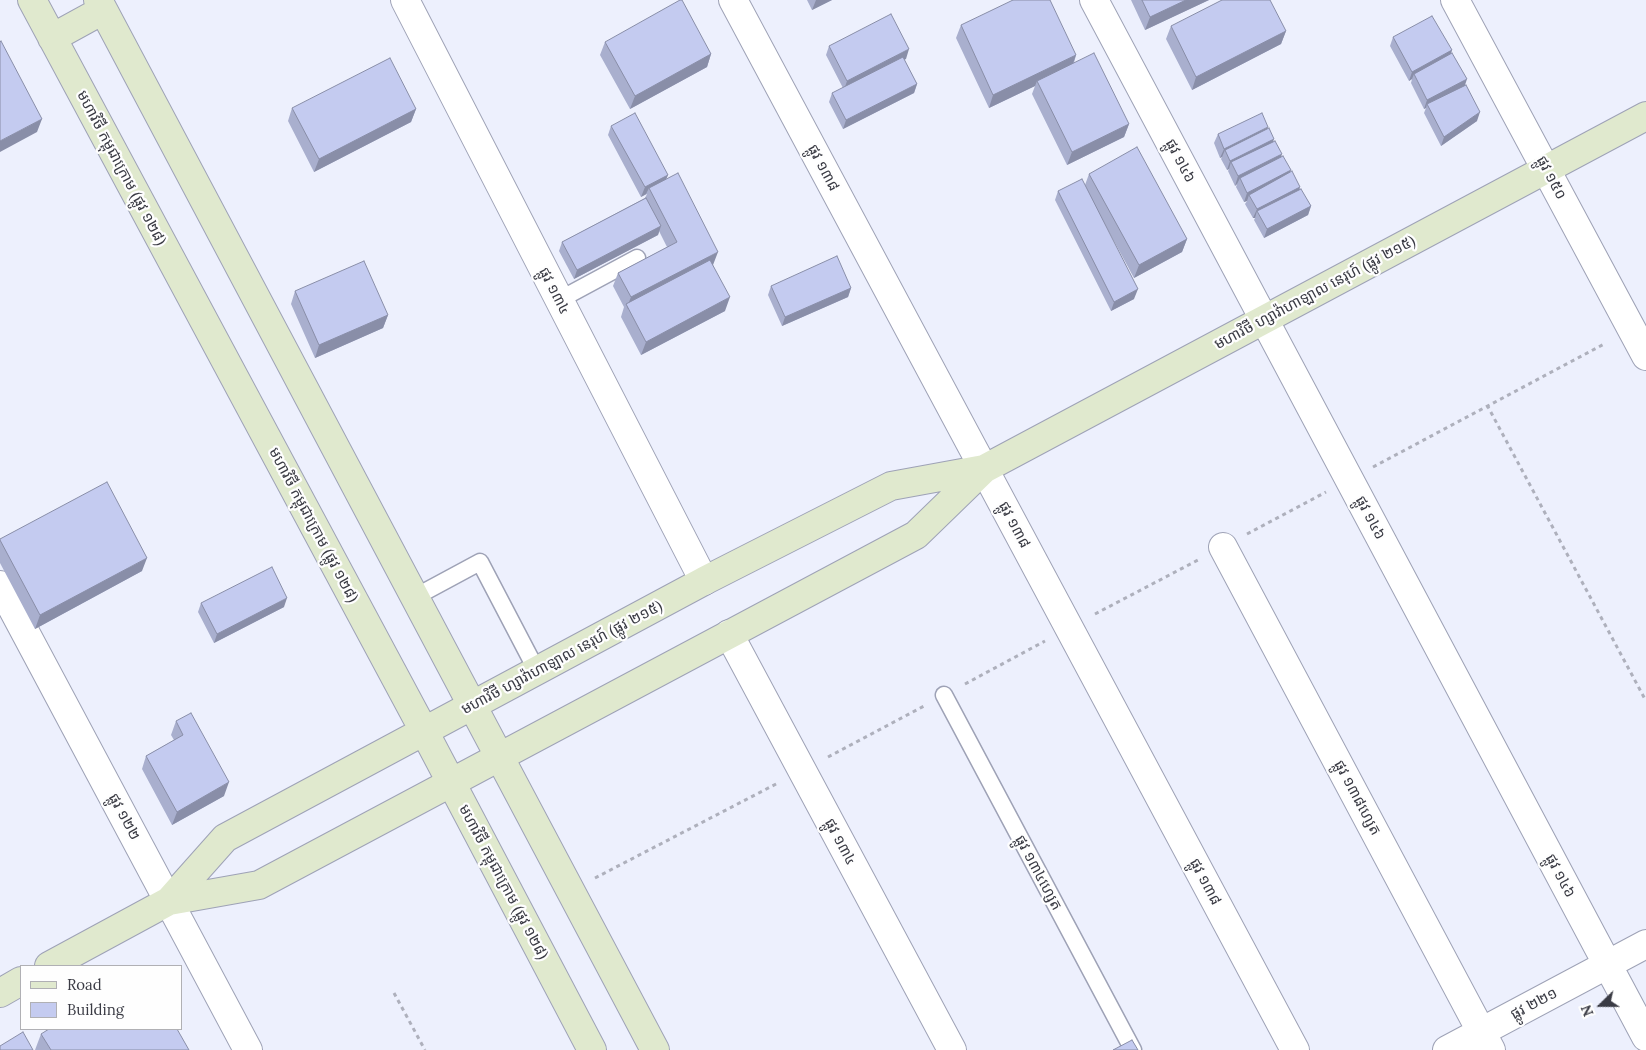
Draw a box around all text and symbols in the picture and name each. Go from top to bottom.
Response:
street label: មហាវិថី កម្ពុជាក្រោម (ផ្លូវ ១២៨) [72,87,170,249]
street label: ផ្លូវ ១៤៦ [1161,136,1199,186]
street label: ផ្លូវ ១៣៨ [803,142,843,194]
street label: ផ្លូវ ១៥០ [1532,153,1570,203]
street label: មហាវិថី ហ្សាវ៉ាហាឡាល នេរុហ៍ (ផ្លូវ ២១៥) [1211,232,1419,354]
street label: ផ្លូវ ១៣៤ [535,264,573,318]
street label: មហាវិថី កម្ពុជាក្រោម (ផ្លូវ ១២៨) [264,444,362,606]
street label: ផ្លូវ ១៤៦ [1351,493,1389,543]
street label: ផ្លូវ ១៣៨ [994,499,1034,551]
street label: មហាវិថី ហ្សាវ៉ាហាឡាល នេរុហ៍ (ផ្លូវ ២១៥) [458,597,666,719]
street label: ផ្លូវ ១៣៨ហ្សេត [1330,757,1384,839]
street label: ផ្លូវ ១២២ [104,791,144,843]
street label: មហាវិថី កម្ពុជាក្រោម (ផ្លូវ ១២៨) [454,801,552,963]
street label: ផ្លូវ ១៣៤ [820,816,860,868]
street label: ផ្លូវ ១៣៤ហ្សេត [1011,832,1065,914]
street label: ផ្លូវ ១៤៦ [1541,851,1579,901]
street label: ផ្លូវ ១៣៨ [1185,856,1225,908]
legend [20,965,182,1030]
text: Road [67,975,102,994]
north arrow [1576,980,1626,1030]
street label: ផ្លូវ ២២១ [1508,984,1560,1024]
text: Building [67,1000,124,1019]
text: N [1577,1002,1597,1019]

